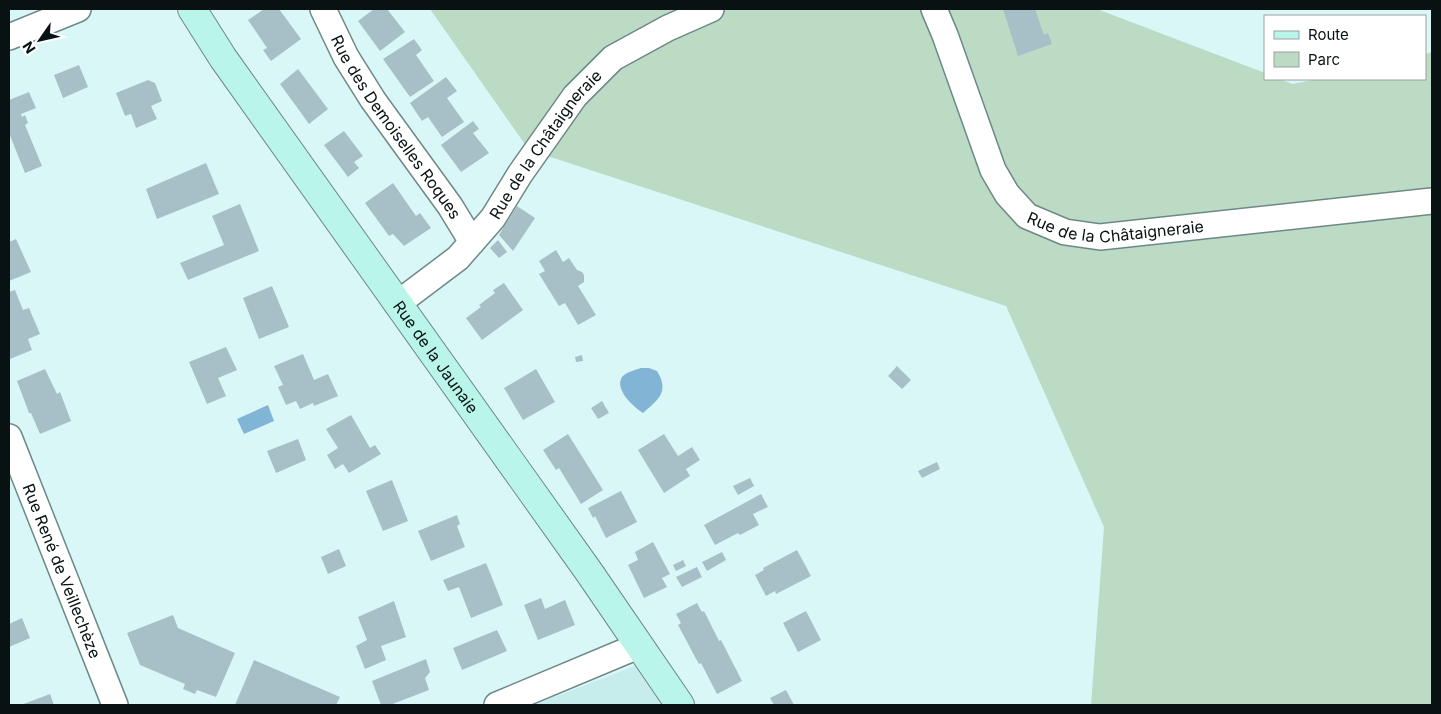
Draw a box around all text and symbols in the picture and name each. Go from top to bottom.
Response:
north arrow [15,15,65,65]
legend [1264,15,1426,80]
text: Route [1308,25,1349,44]
street label: Rue des Demoiselles Roques [327,31,465,223]
text: N [19,38,39,57]
text: Parc [1308,50,1340,69]
street label: Rue de la Châtaigneraie [485,65,606,223]
street label: Rue de la Châtaigneraie [1024,207,1205,247]
street label: Rue de la Jaunaie [389,297,483,417]
street label: Rue René de Veillechèze [18,481,105,661]

